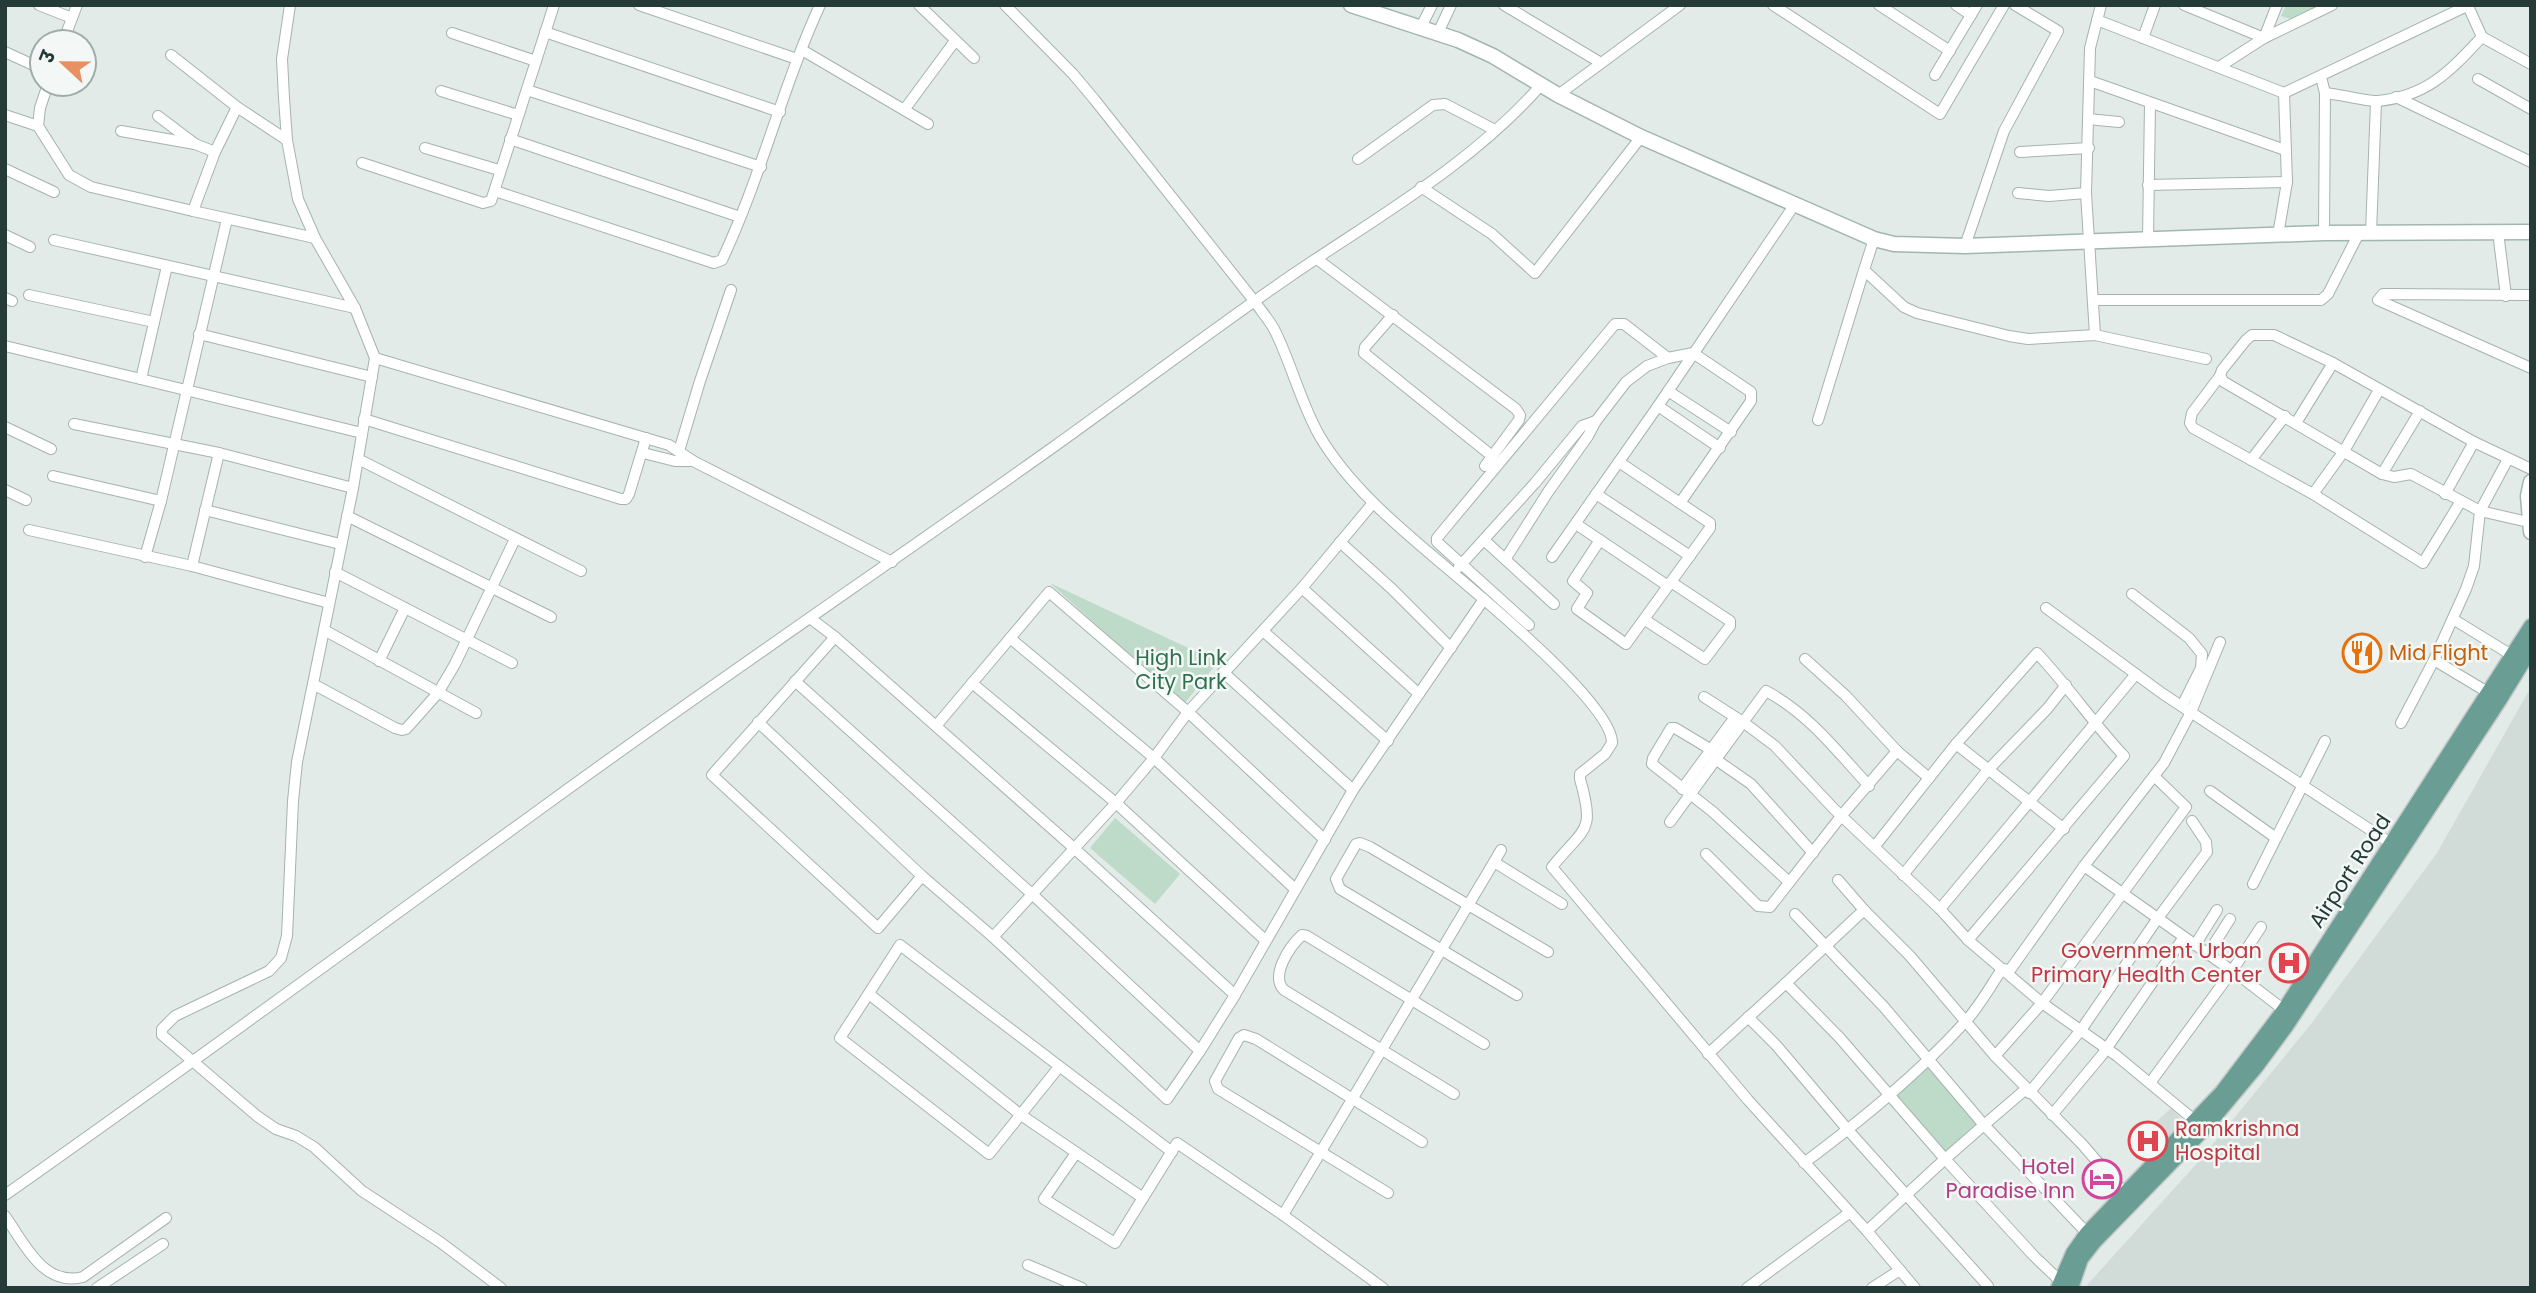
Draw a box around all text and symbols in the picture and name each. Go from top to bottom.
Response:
north arrow [28,28,98,98]
text: उ [33,46,63,68]
restaurant icon: Mid Flight [2341,632,2383,674]
place label: Mid Flight [2389,638,2488,667]
park label: High Link City Park [1135,643,1227,696]
street label: Airport Road [2302,808,2397,933]
place label: Government Urban Primary Health Center [2031,936,2262,989]
hospital icon: Government Urban Primary Health Center [2268,942,2310,984]
place label: Ramkrishna Hospital [2175,1114,2299,1167]
hospital icon: Ramkrishna Hospital [2127,1120,2169,1162]
place label: Hotel Paradise Inn [1946,1152,2075,1205]
hotel icon: Hotel Paradise Inn [2081,1158,2123,1200]

